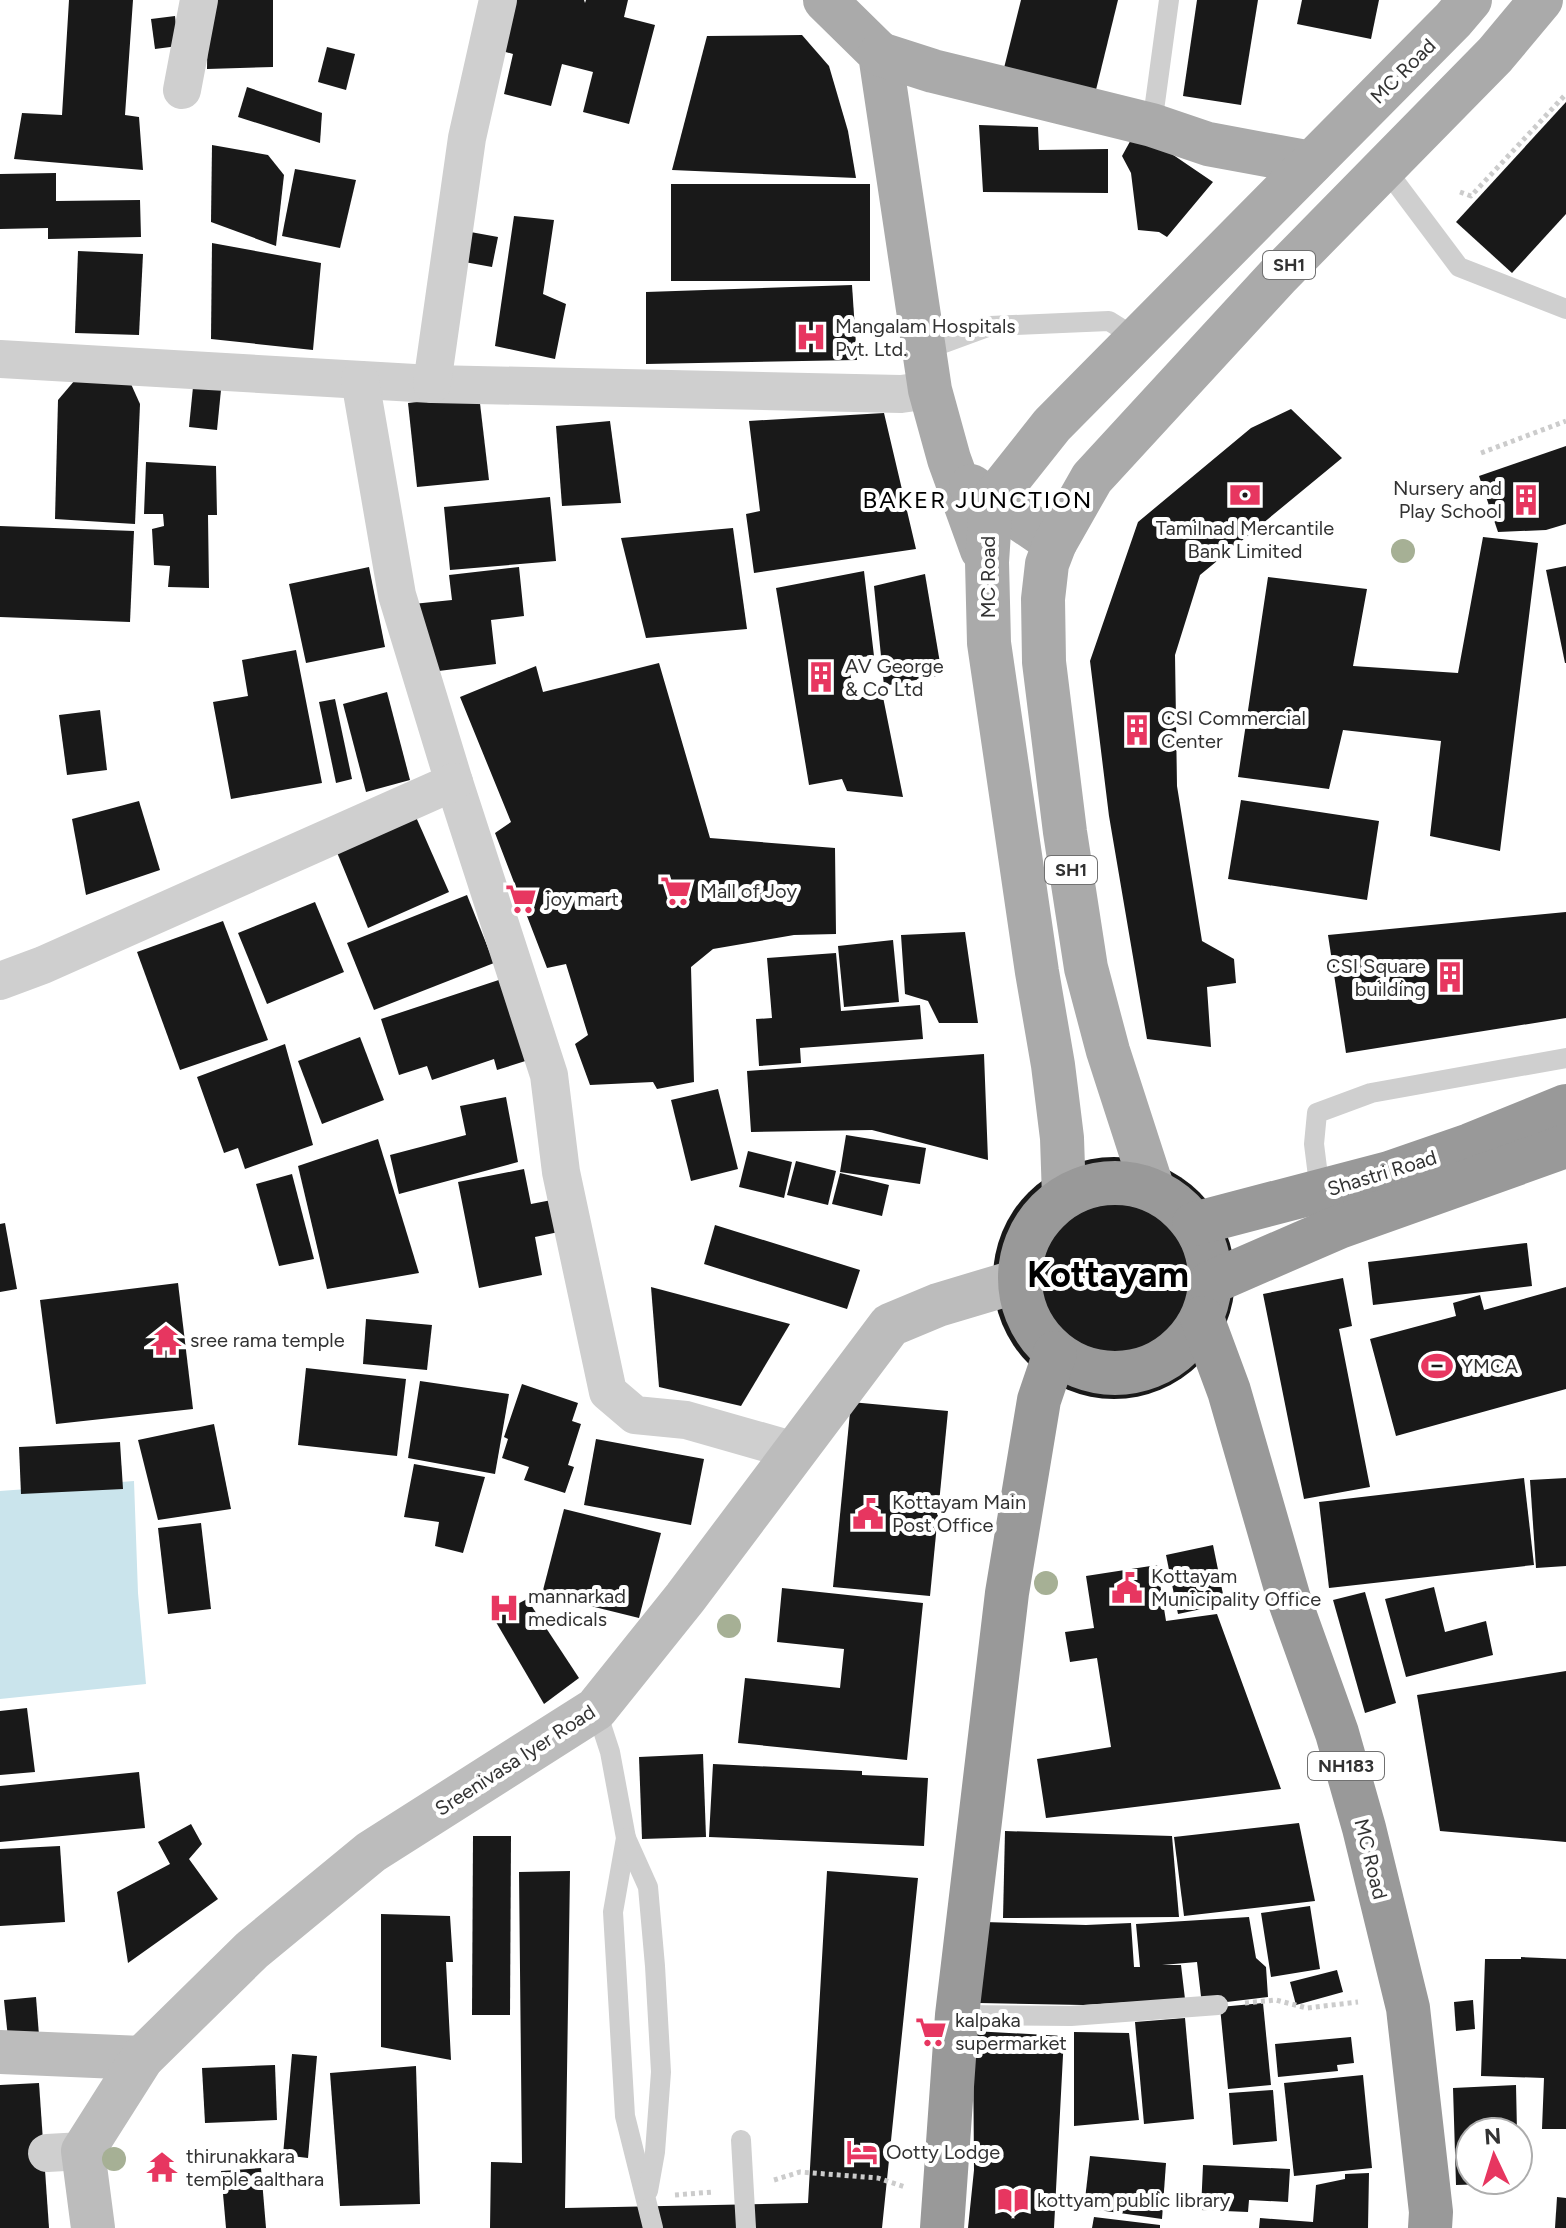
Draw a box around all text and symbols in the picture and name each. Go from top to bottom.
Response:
street label: MC Road [1365,33,1441,109]
road number: SH1 [1263,251,1315,279]
place label: Mangalam Hospitals Pvt. Ltd. [835,314,1016,361]
hospital icon: Mangalam Hospitals Pvt. Ltd. [794,320,828,354]
place label: Nursery and Play School [1393,476,1502,523]
bank icon: Tamilnad Mercantile Bank Limited [1228,478,1262,512]
building icon: Nursery and Play School [1509,483,1543,517]
district label: BAKER JUNCTION [863,485,1093,514]
place label: Tamilnad Mercantile Bank Limited [1156,516,1334,563]
street label: MC Road [976,536,1000,618]
place label: AV George & Co Ltd [845,654,944,701]
building icon: AV George & Co Ltd [804,660,838,694]
place label: CSI Commercial Center [1161,706,1306,753]
building icon: CSI Commercial Center [1120,713,1154,747]
road number: SH1 [1045,856,1097,884]
supermarket icon: Mall of Joy [659,874,693,908]
place label: Mall of Joy [700,879,797,903]
supermarket icon: joy mart [504,882,538,916]
place label: joy mart [543,887,619,911]
place label: CSI Square building [1326,954,1426,1001]
building icon: CSI Square building [1433,960,1467,994]
street label: Shastri Road [1325,1145,1439,1201]
district label: Kottayam [1027,1253,1189,1296]
temple icon: sree rama temple [149,1323,183,1357]
place label: sree rama temple [190,1328,345,1352]
sports icon: YMCA [1420,1349,1454,1383]
place label: YMCA [1461,1354,1518,1378]
place label: Kottayam Main Post Office [892,1490,1026,1537]
public building icon: Kottayam Main Post Office [851,1497,885,1531]
place label: Kottayam Municipality Office [1151,1564,1321,1611]
public building icon: Kottayam Municipality Office [1110,1571,1144,1605]
place label: mannarkad medicals [528,1584,626,1631]
hospital icon: mannarkad medicals [487,1591,521,1625]
street label: Sreenivasa Iyer Road [431,1699,599,1821]
road number: NH183 [1308,1752,1384,1780]
street label: MC Road [1349,1816,1393,1902]
place label: kalpaka supermarket [955,2008,1067,2055]
supermarket icon: kalpaka supermarket [914,2015,948,2049]
north arrow [1454,2116,1534,2196]
text: N [1483,2122,1502,2151]
hotel icon: Ootty Lodge [845,2135,879,2169]
place label: Ootty Lodge [886,2140,1000,2164]
place label: thirunakkara temple aalthara [186,2144,324,2191]
temple icon: thirunakkara temple aalthara [145,2150,179,2184]
library icon: kottyam public library [996,2183,1030,2217]
place label: kottyam public library [1037,2188,1231,2212]

